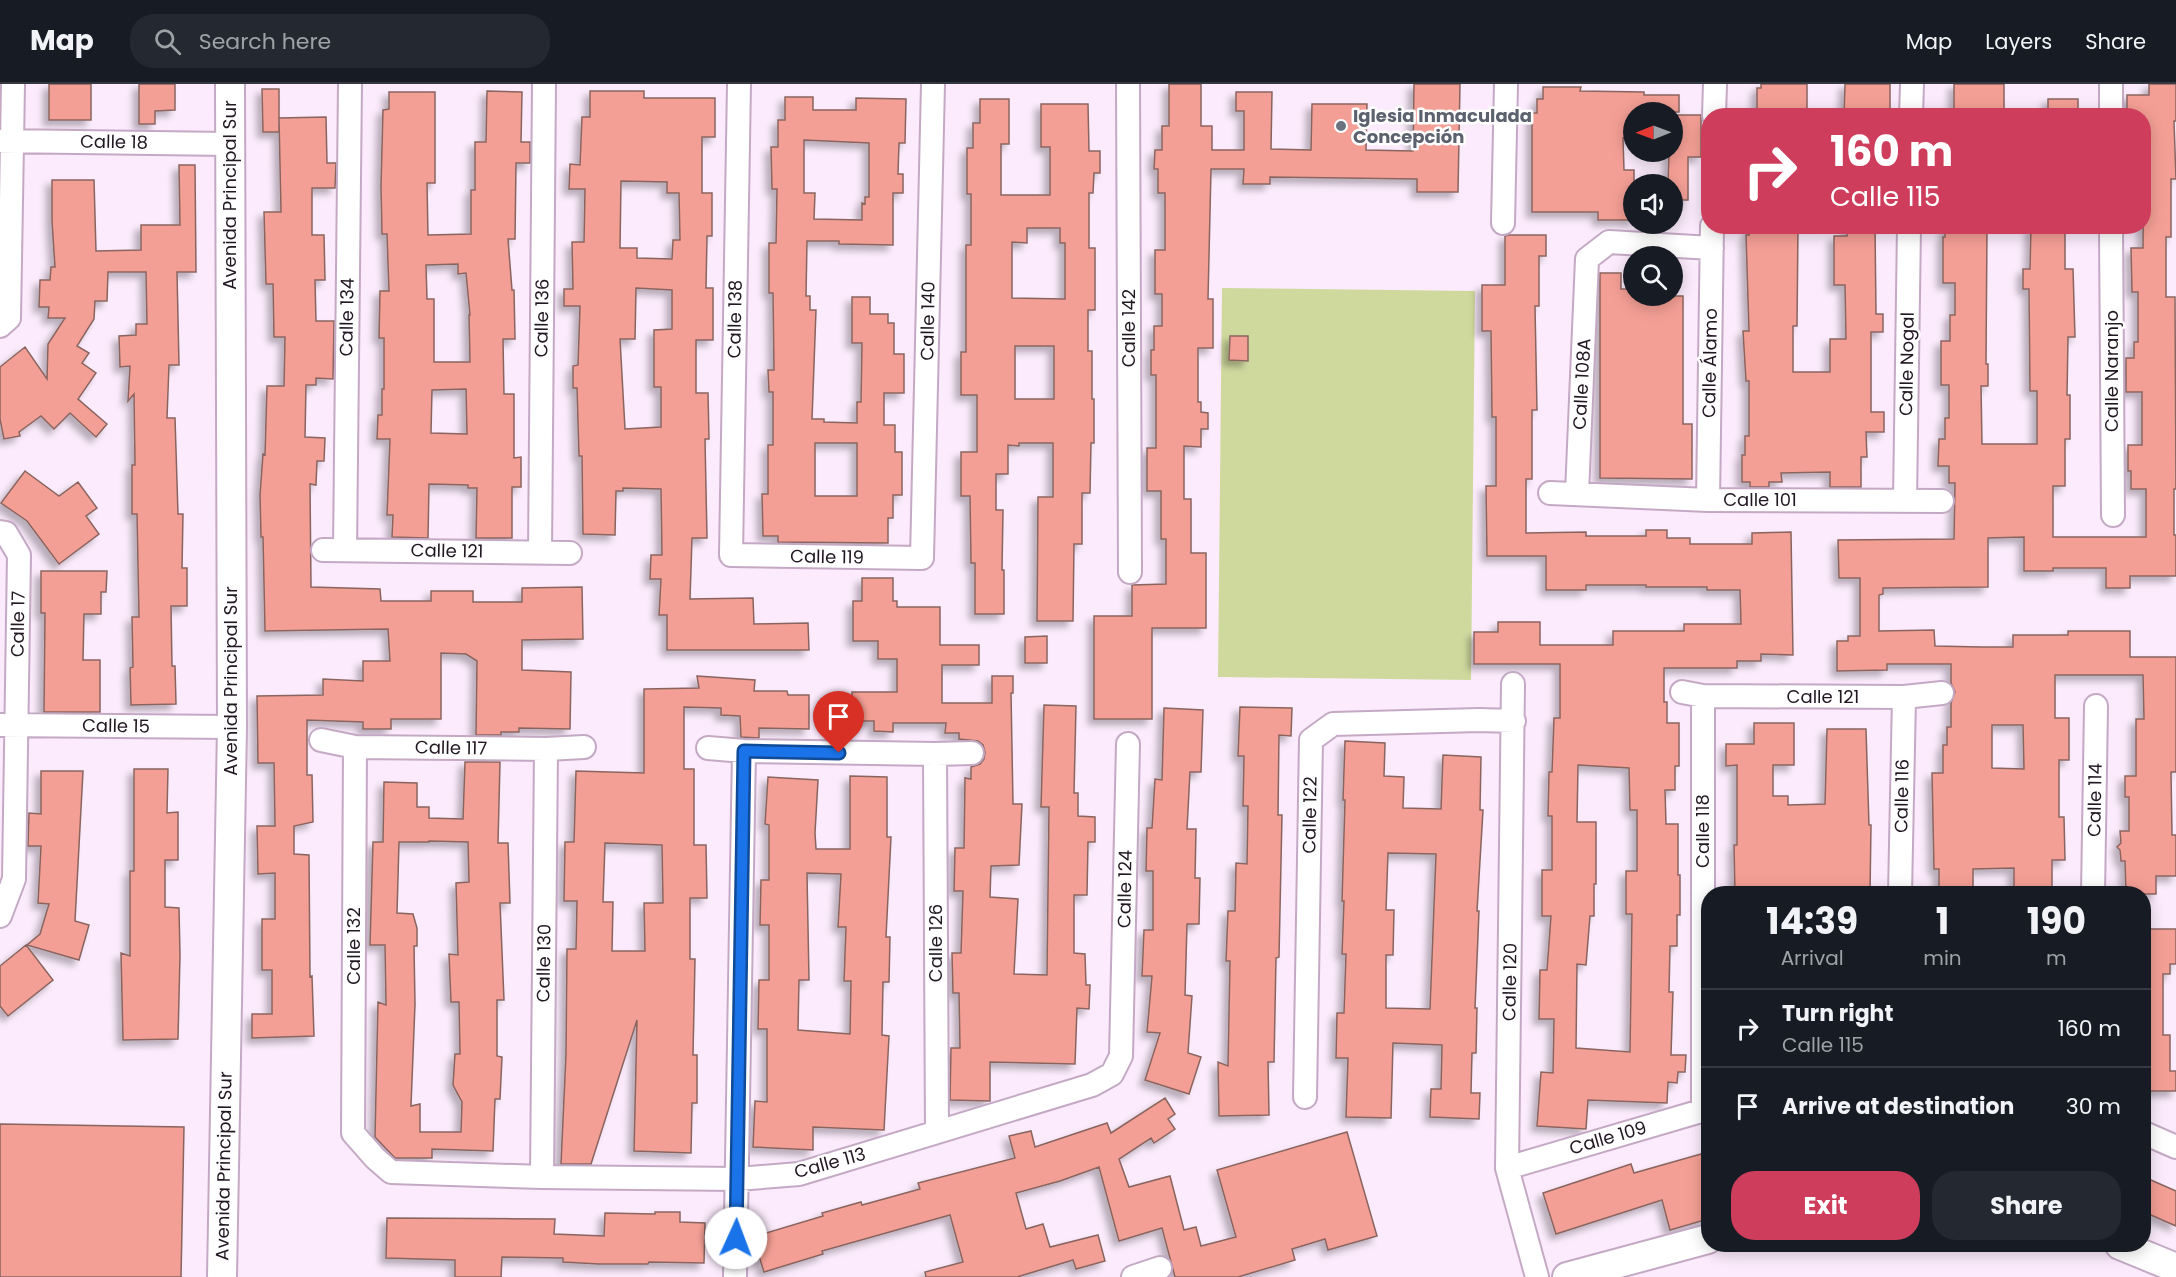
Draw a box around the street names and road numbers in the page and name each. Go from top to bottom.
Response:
street label: Avenida Principal Sur [217,100,242,290]
street label: Calle 18 [80,128,148,155]
street label: Calle 134 [333,277,360,356]
street label: Calle 136 [528,278,555,358]
street label: Calle 138 [721,279,748,359]
street label: Calle 140 [914,281,941,361]
street label: Calle 142 [1116,289,1141,367]
street label: Calle Álamo [1696,308,1723,418]
street label: Calle Naranjo [2099,310,2124,432]
street label: Calle Nogal [1893,312,1920,416]
street label: Calle 108A [1567,338,1596,430]
street label: Calle 101 [1723,487,1797,512]
street label: Calle 121 [410,537,484,564]
street label: Calle 119 [790,543,864,570]
street label: Avenida Principal Sur [218,586,243,776]
street label: Calle 17 [4,590,31,657]
street label: Calle 121 [1787,684,1859,709]
street label: Calle 15 [82,712,150,739]
street label: Calle 117 [415,734,488,761]
street label: Calle 116 [1888,759,1915,833]
street label: Calle 114 [2081,763,2108,837]
street label: Calle 122 [1296,776,1323,854]
street label: Calle 118 [1690,794,1715,868]
street label: Calle 124 [1111,850,1138,928]
street label: Calle 126 [923,904,948,982]
street label: Calle 132 [341,907,366,985]
street label: Calle 130 [530,923,557,1002]
street label: Calle 120 [1496,943,1523,1021]
street label: Avenida Principal Sur [209,1071,238,1261]
street label: Calle 109 [1566,1115,1649,1160]
street label: Calle 113 [791,1141,868,1184]

